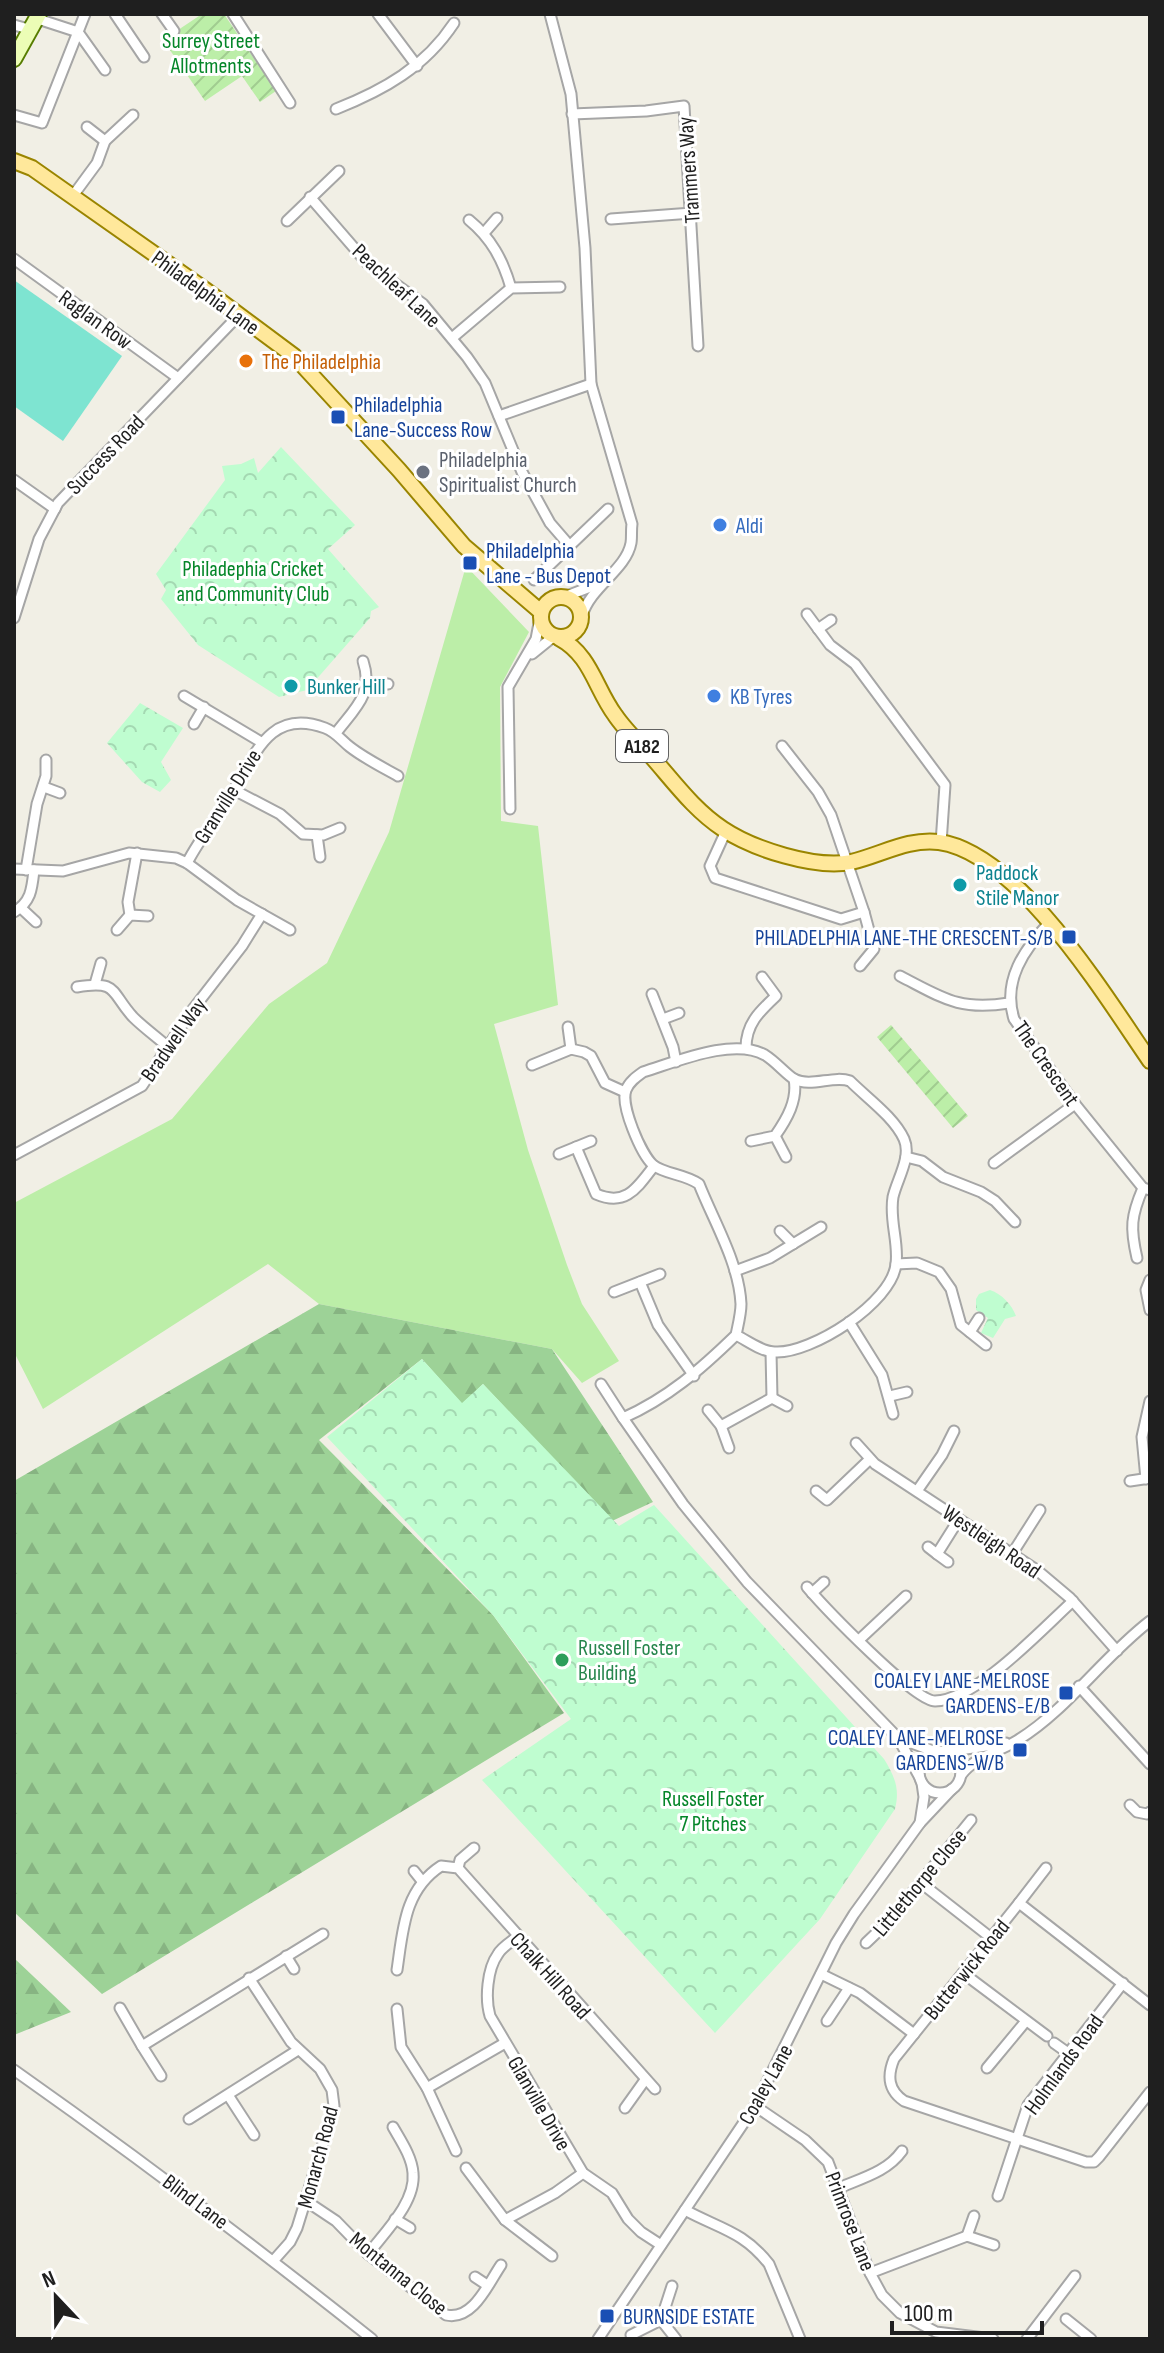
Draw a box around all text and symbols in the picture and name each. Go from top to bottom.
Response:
park label: Surrey Street Allotments [162,28,260,80]
street label: Trammers Way [672,115,707,224]
street label: Peachleaf Lane [346,238,446,334]
street label: Philadelphia Lane [146,245,264,341]
street label: Raglan Row [53,285,137,356]
place label: The Philadelphia [262,349,381,376]
marker: The Philadelphia [237,352,255,370]
place label: Philadelphia Lane-Success Row [354,392,492,444]
marker: Philadelphia Lane-Success Row [329,408,347,426]
street label: Success Road [61,409,151,501]
place label: Philadelphia Spiritualist Church [439,447,577,499]
marker: Philadelphia Spiritualist Church [414,463,432,481]
place label: Aldi [735,513,763,540]
marker: Aldi [711,516,729,534]
place label: Philadelphia Lane - Bus Depot [486,538,611,590]
marker: Philadelphia Lane - Bus Depot [461,554,479,572]
park label: Philadephia Cricket and Community Club [177,556,329,608]
place label: Bunker Hill [307,674,386,701]
marker: Bunker Hill [282,677,300,695]
place label: KB Tyres [730,684,792,711]
marker: KB Tyres [705,687,723,705]
road number: A182 [616,730,668,762]
street label: Granville Drive [189,745,268,849]
place label: Paddock Stile Manor [976,860,1059,912]
marker: Paddock Stile Manor [951,876,969,894]
place label: PHILADELPHIA LANE-THE CRESCENT-S/B [755,925,1053,952]
marker: PHILADELPHIA LANE-THE CRESCENT-S/B [1060,928,1078,946]
street label: Bradwell Way [135,992,213,1087]
street label: The Crescent [1007,1016,1085,1112]
street label: Westleigh Road [937,1500,1045,1585]
place label: Russell Foster Building [578,1635,680,1687]
marker: Russell Foster Building [553,1651,571,1669]
place label: COALEY LANE-MELROSE GARDENS-E/B [874,1668,1050,1720]
marker: COALEY LANE-MELROSE GARDENS-E/B [1057,1684,1075,1702]
place label: COALEY LANE-MELROSE GARDENS-W/B [828,1725,1004,1777]
marker: COALEY LANE-MELROSE GARDENS-W/B [1011,1741,1029,1759]
park label: Russell Foster 7 Pitches [662,1786,764,1838]
street label: Littlethorpe Close [867,1824,973,1942]
street label: Butterwick Road [918,1914,1016,2026]
street label: Chalk Hill Road [504,1927,596,2025]
street label: Holmlands Road [1019,2009,1110,2120]
street label: Coaley Lane [733,2040,799,2130]
street label: Glanville Drive [501,2052,577,2156]
street label: Monarch Road [292,2103,345,2211]
street label: Primrose Lane [818,2168,881,2275]
street label: Blind Lane [157,2169,233,2236]
street label: Montanna Close [344,2226,453,2322]
north arrow [16,2257,96,2337]
text: N [39,2265,60,2295]
scale bar [892,2285,1042,2335]
text: 100 m [904,2299,953,2328]
place label: BURNSIDE ESTATE [623,2304,755,2331]
marker: BURNSIDE ESTATE [598,2307,616,2325]

